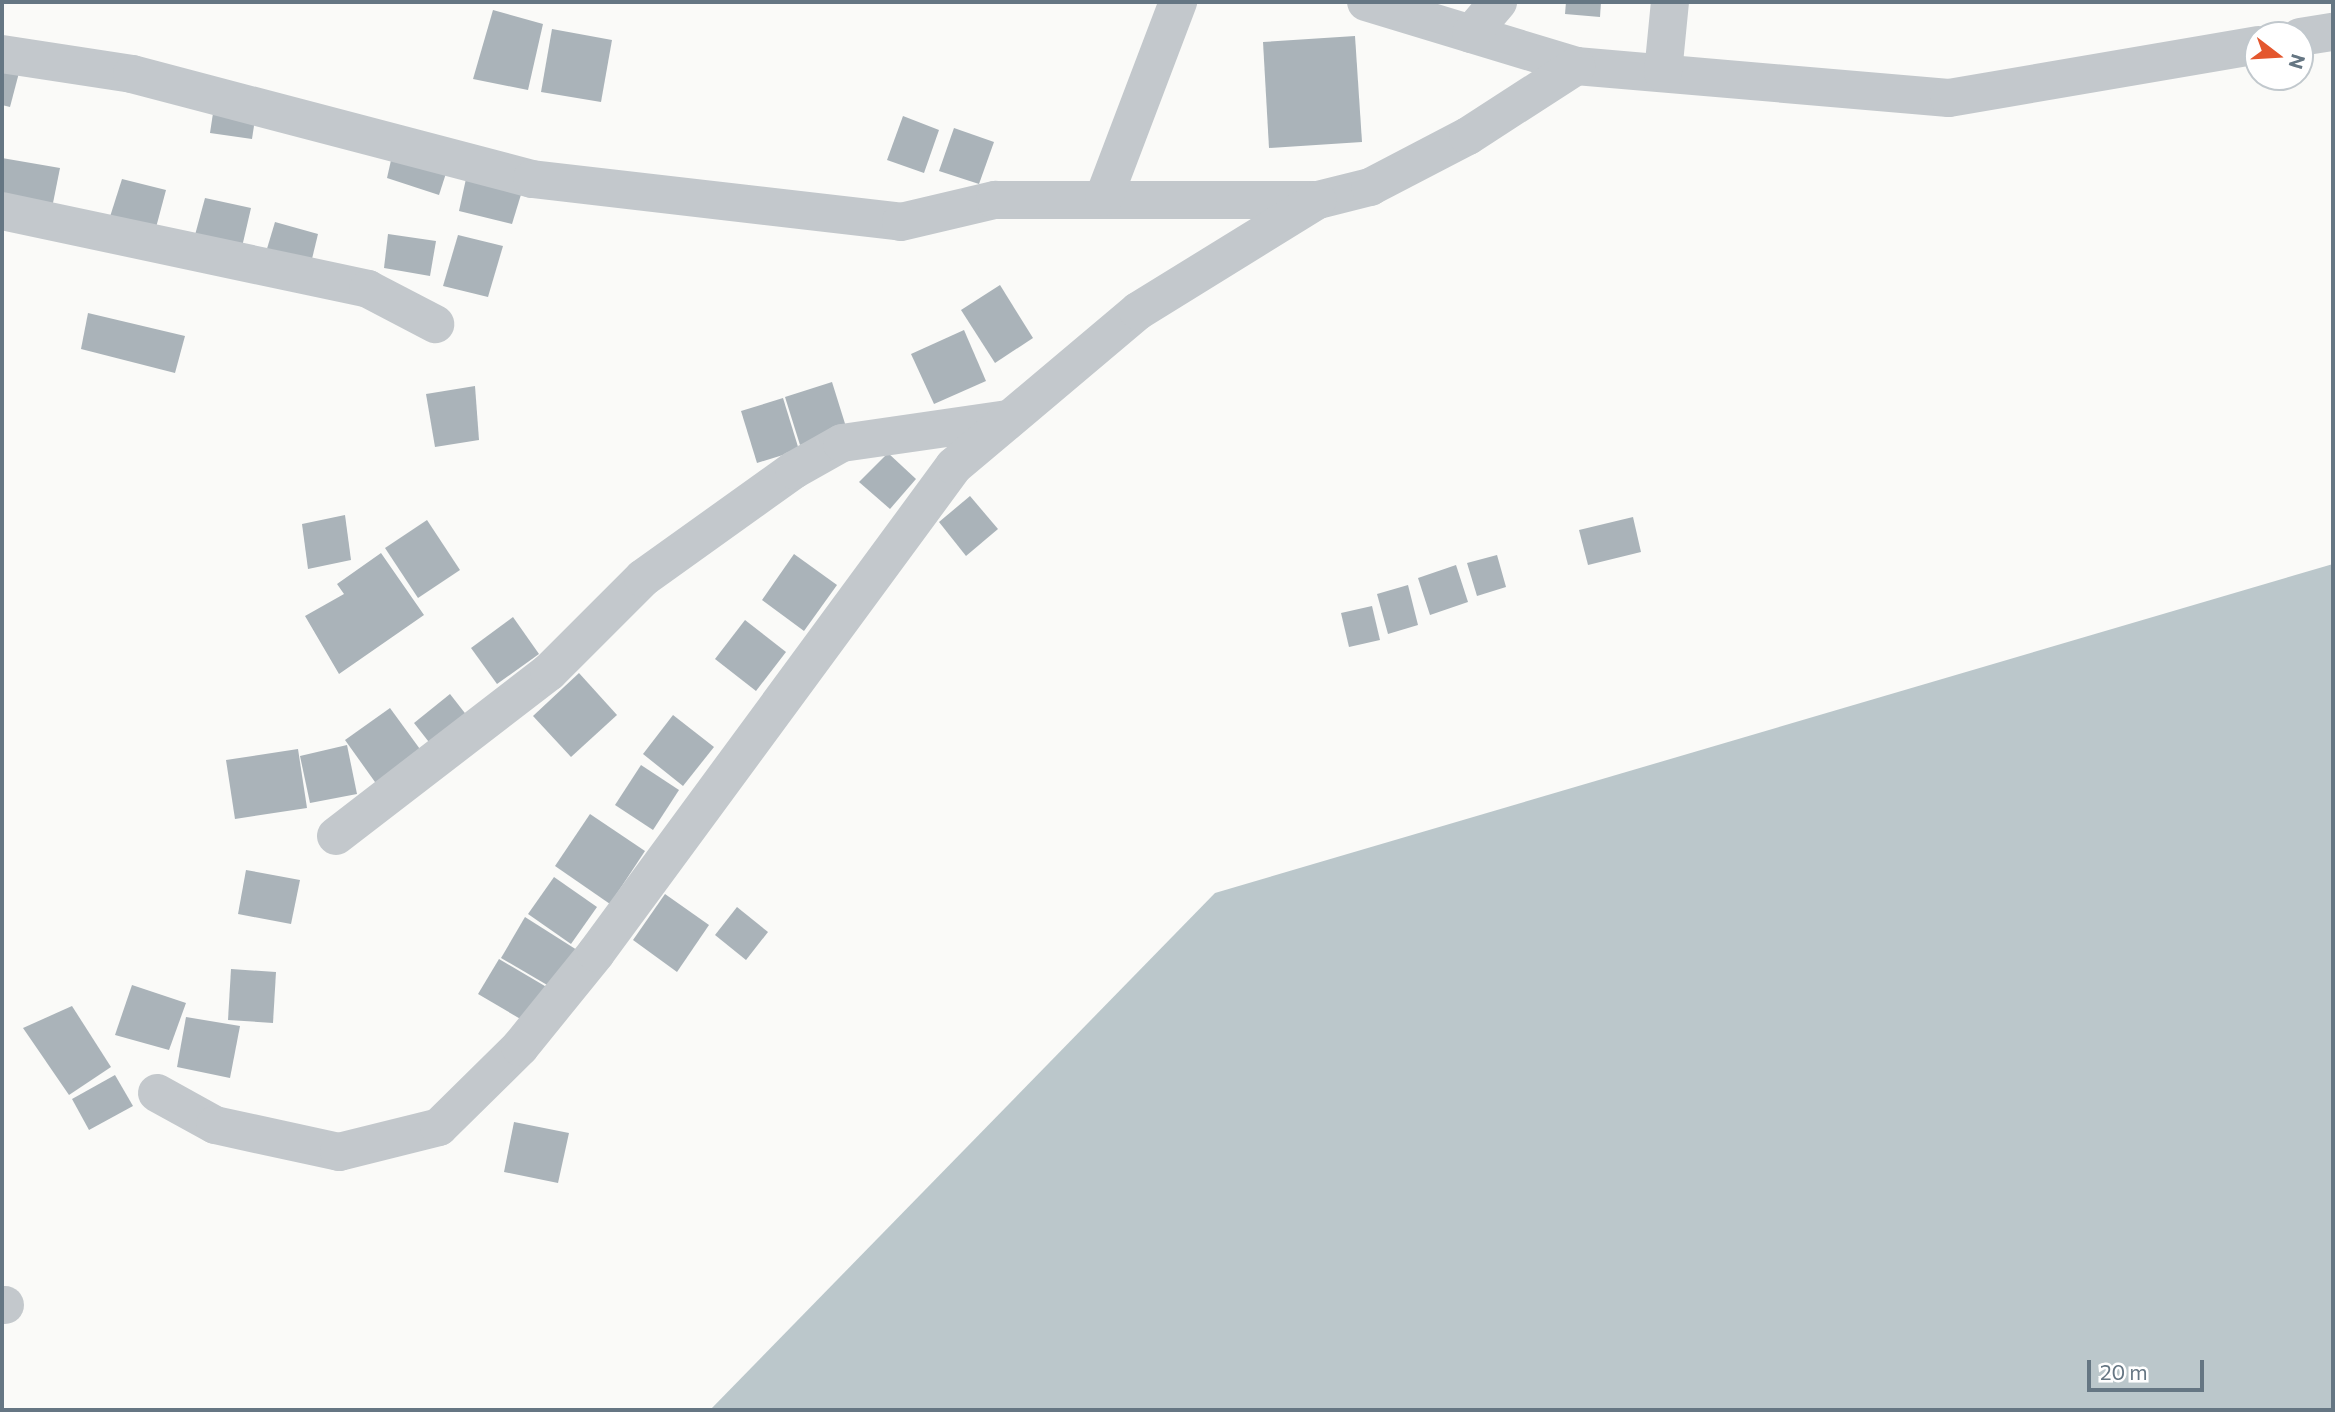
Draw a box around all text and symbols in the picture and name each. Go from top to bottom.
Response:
north arrow [2244,21,2314,91]
text: N [2285,52,2311,72]
scale bar [2090,1346,2207,1390]
text: 20 m [2100,1359,2148,1384]

